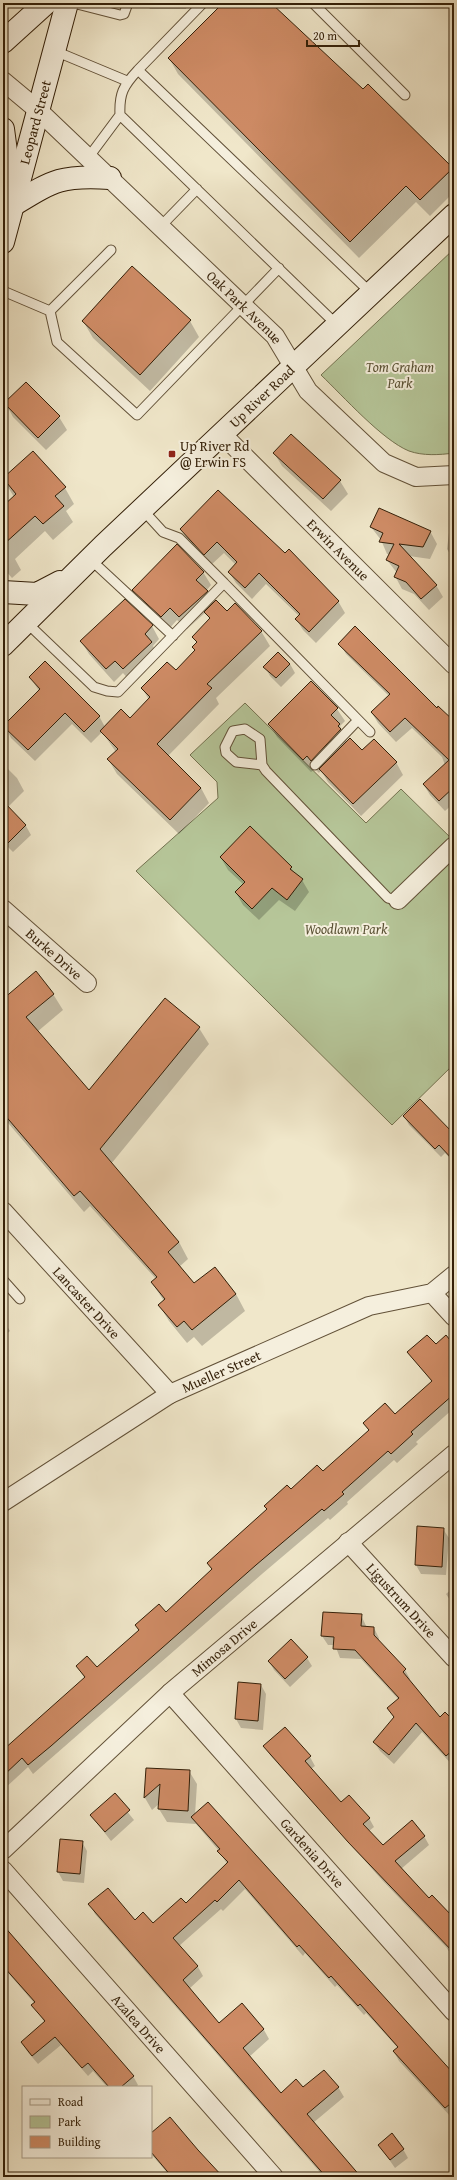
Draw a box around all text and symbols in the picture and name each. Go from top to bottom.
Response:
scale bar [307,22,359,48]
text: 20 m [313,27,337,44]
street label: Leopard Street [14,78,56,167]
street label: Oak Park Avenue [202,266,288,348]
park label: Tom Graham Park [366,357,434,393]
street label: Up River Road [225,360,299,432]
place label: Up River Rd @ Erwin FS [180,436,250,472]
marker: Up River Rd @ Erwin FS [167,449,177,459]
street label: Erwin Avenue [303,514,374,586]
park label: Woodlawn Park [305,919,388,939]
street label: Burke Drive [21,924,87,985]
street label: Lancaster Drive [48,1262,125,1343]
street label: Mueller Street [179,1345,264,1398]
street label: Ligustrum Drive [362,1558,441,1643]
street label: Mimosa Drive [187,1614,262,1681]
street label: Gardenia Drive [276,1813,349,1893]
street label: Azalea Drive [107,1990,171,2058]
legend [22,2086,152,2158]
text: Road [58,2093,84,2110]
text: Park [58,2113,82,2130]
text: Building [58,2133,101,2150]

